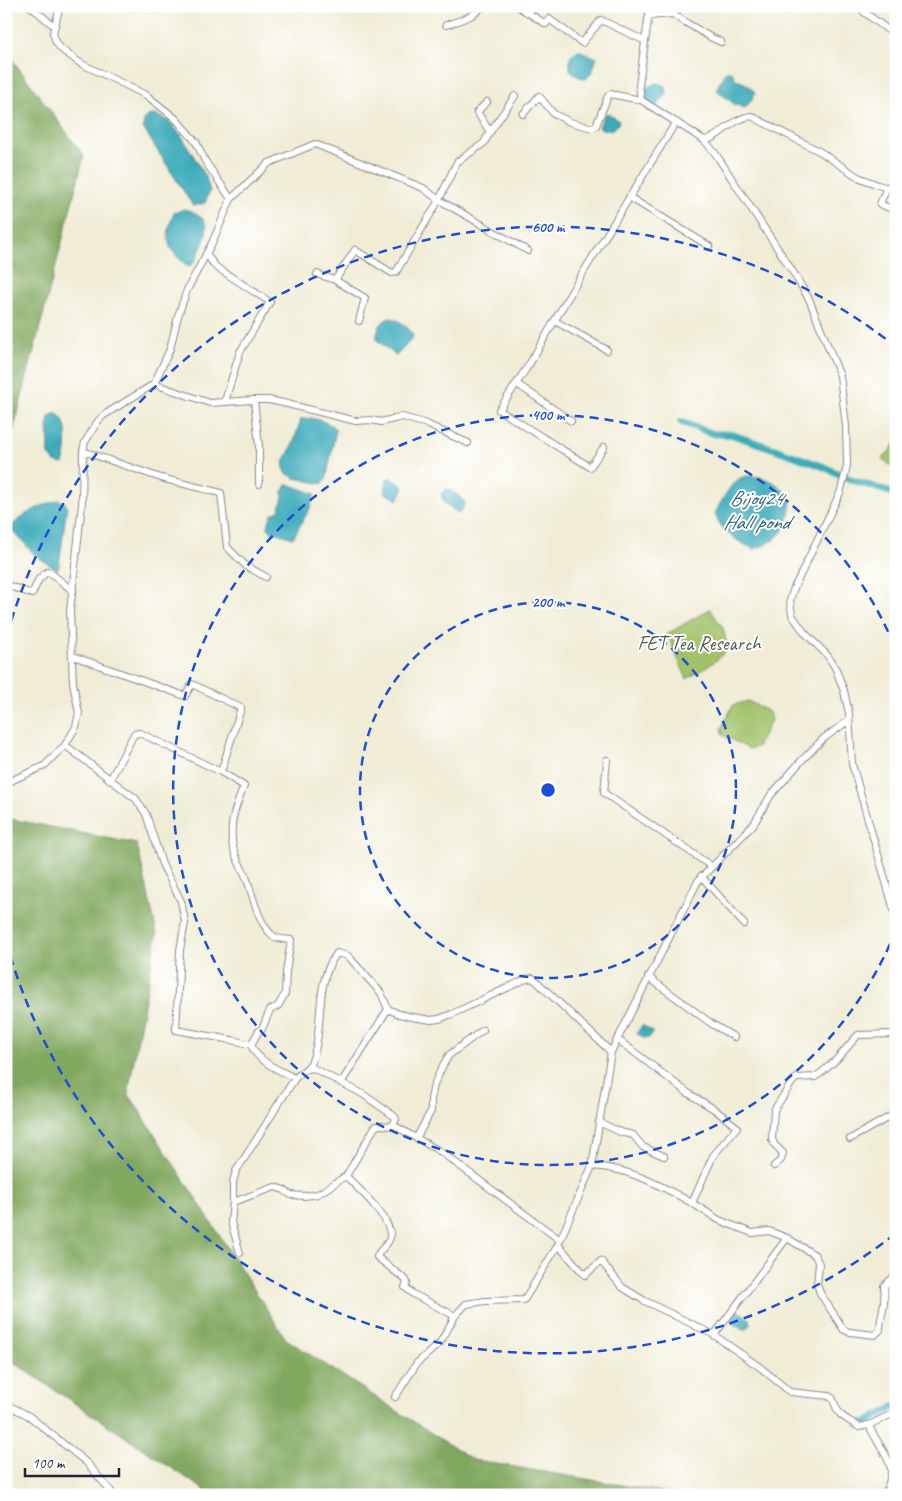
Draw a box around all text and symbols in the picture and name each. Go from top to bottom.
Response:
text: 600 m [532,218,566,237]
text: 400 m [532,406,566,425]
water label: Bijoy24 Hall pond [723,485,796,535]
text: 200 m [532,593,566,612]
park label: FET Tea Research [637,631,762,656]
centre of rings [539,781,557,799]
scale bar [25,1446,119,1478]
text: 100 m [32,1454,66,1473]

